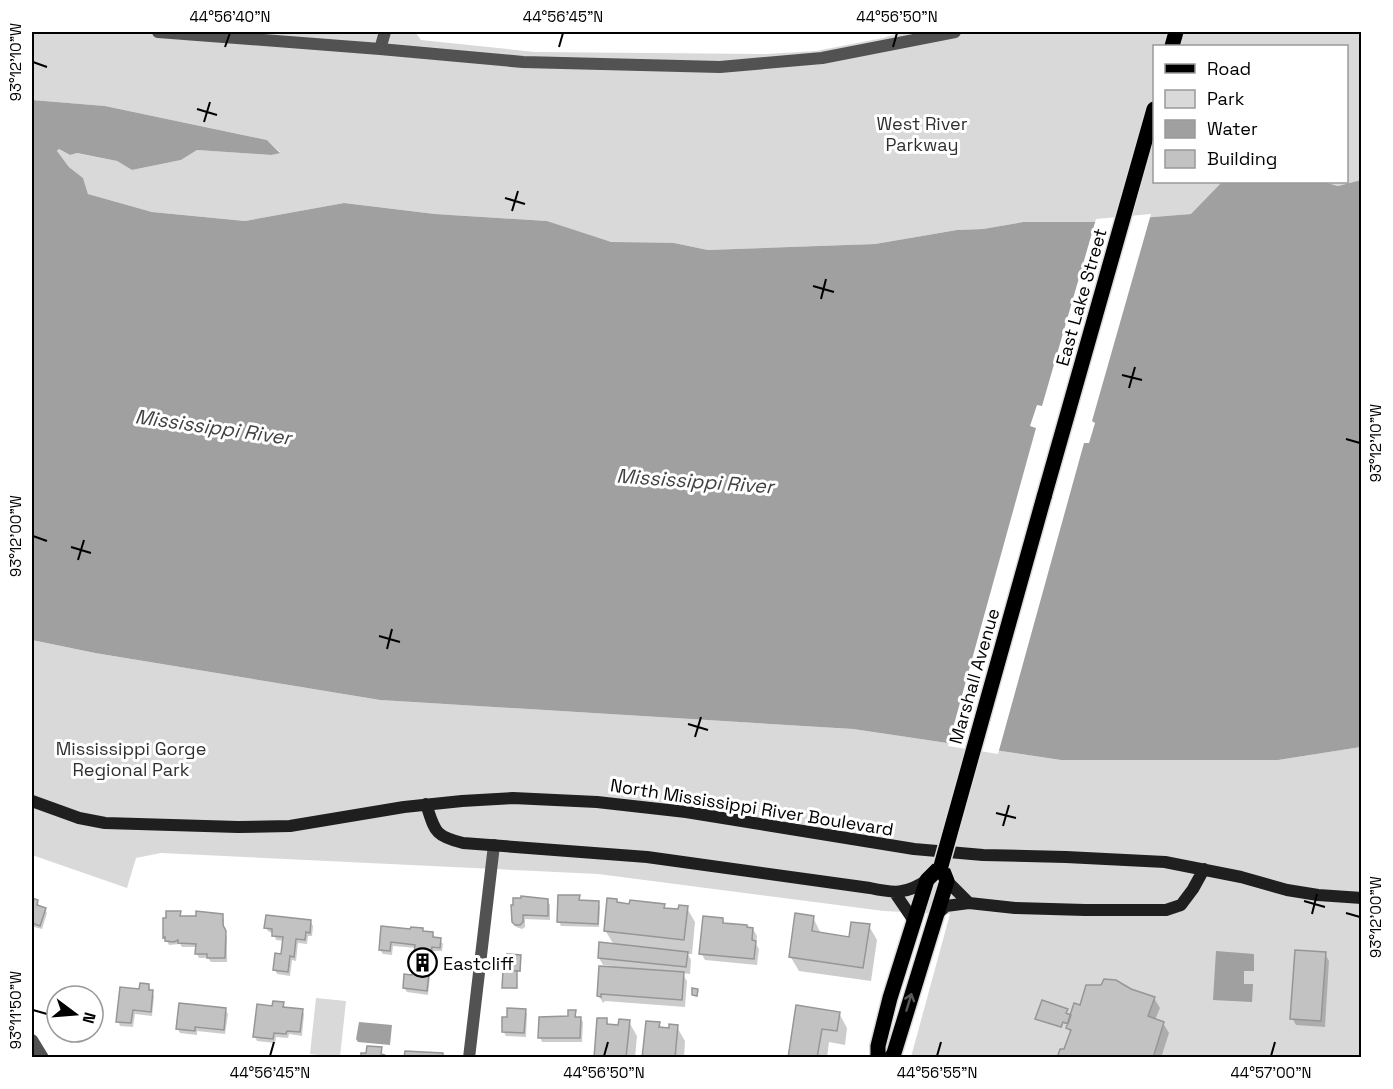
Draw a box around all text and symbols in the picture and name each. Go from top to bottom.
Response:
text: 44°56'40"N [189,7,271,26]
text: 44°56'45"N [523,7,603,26]
text: 44°56'50"N [856,7,938,26]
text: 93°12'10"W [6,23,25,101]
legend [1153,45,1348,183]
text: Road [1207,57,1251,80]
text: Park [1207,87,1245,110]
park label: West River Parkway [877,112,968,156]
text: Water [1207,117,1258,140]
text: Building [1207,147,1277,170]
street label: East Lake Street [1050,225,1112,369]
water label: Mississippi River [133,403,295,451]
text: 93°12'10"W [1366,404,1385,482]
water label: Mississippi River [616,463,777,500]
text: 93°12'00"W [6,495,25,577]
street label: Marshall Avenue [944,605,1004,747]
park label: Mississippi Gorge Regional Park [56,737,206,781]
street label: North Mississippi River Boulevard [609,773,895,841]
text: 93°12'00"W [1366,876,1385,958]
building icon: Eastcliff [406,947,438,979]
place label: Eastcliff [443,952,514,975]
text: 93°11'50"W [6,971,25,1049]
north arrow [45,984,105,1044]
one-way arrow [904,993,915,1012]
text: N [77,1010,101,1026]
text: 44°56'45"N [230,1063,310,1082]
text: 44°56'50"N [563,1063,645,1082]
text: 44°56'55"N [897,1063,977,1082]
text: 44°57'00"N [1230,1063,1312,1082]

